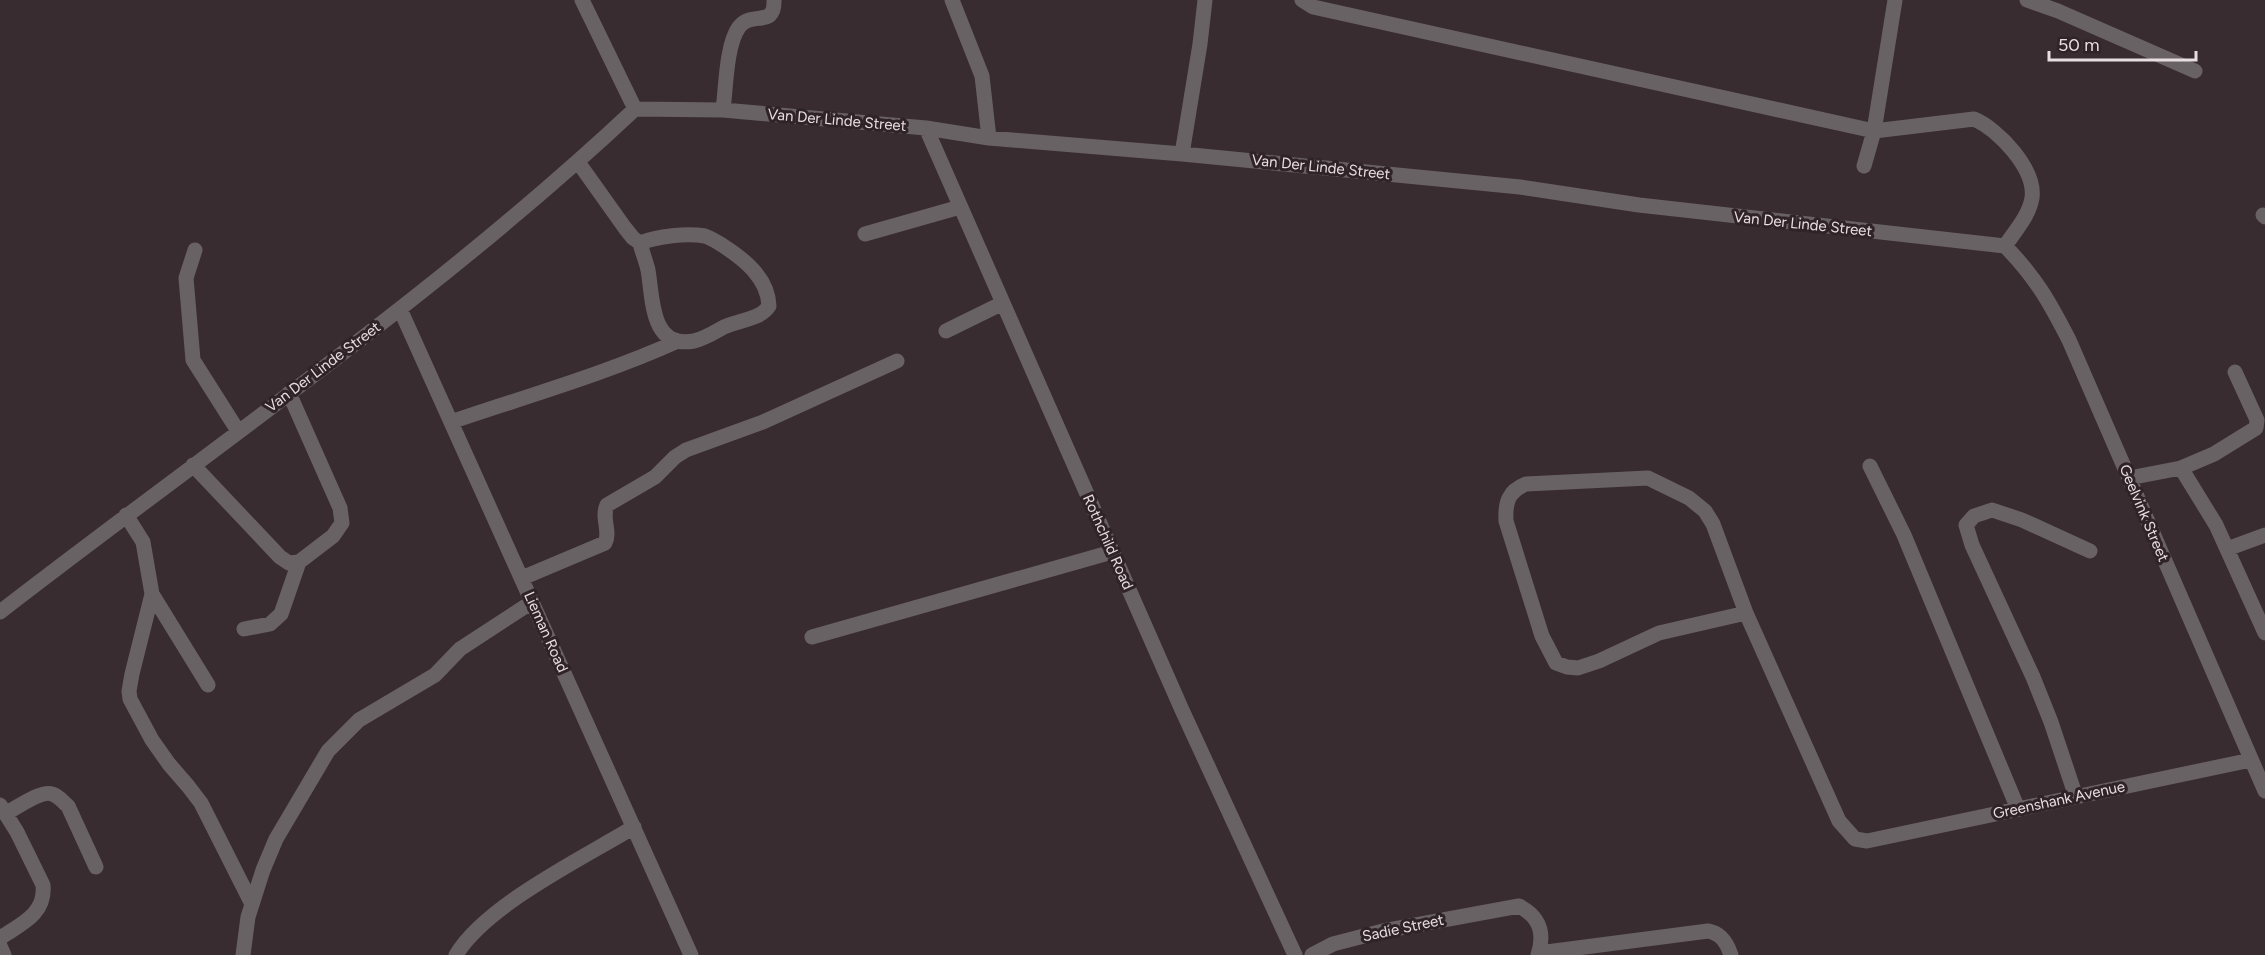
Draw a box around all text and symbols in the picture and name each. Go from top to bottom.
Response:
scale bar [2049,24,2196,62]
text: 50 m [2058,34,2100,56]
street label: Van Der Linde Street [767,105,907,135]
street label: Van Der Linde Street [1251,151,1391,183]
street label: Van Der Linde Street [1733,208,1873,240]
street label: Van Der Linde Street [262,318,384,416]
street label: Geelvink Street [2115,462,2173,565]
street label: Rothchild Road [1079,492,1137,592]
street label: Lieman Road [520,589,572,675]
street label: Greenshank Avenue [1991,777,2127,823]
street label: Sadie Street [1361,910,1446,945]

